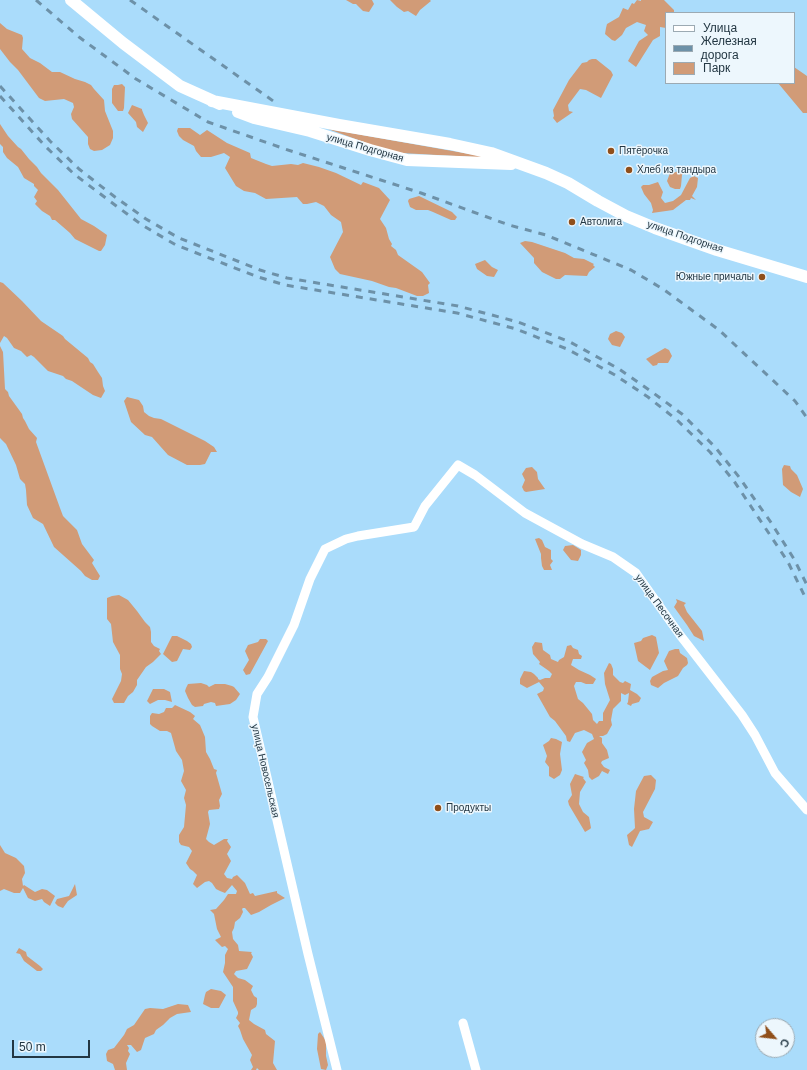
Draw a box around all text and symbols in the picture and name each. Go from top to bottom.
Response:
legend [665,12,795,84]
text: Улица [703,21,737,35]
text: Железная дорога [701,34,757,62]
text: Парк [703,61,730,75]
street label: улица Подгорная [325,131,405,165]
place label: Пятёрочка [619,145,668,157]
marker: Пятёрочка [606,146,616,156]
place label: Хлеб из тандыра [637,164,716,176]
marker: Хлеб из тандыра [624,165,634,175]
place label: Автолига [580,216,622,228]
marker: Автолига [567,217,577,227]
street label: улица Подгорная [645,218,725,256]
place label: Южные причалы [676,271,754,283]
marker: Южные причалы [757,272,767,282]
street label: улица Песочная [632,572,686,640]
street label: улица Новосельская [248,723,282,819]
place label: Продукты [446,802,491,814]
marker: Продукты [433,803,443,813]
north arrow [755,1018,795,1058]
scale bar [14,1032,92,1058]
text: С [778,1037,792,1049]
text: 50 m [19,1040,46,1054]

